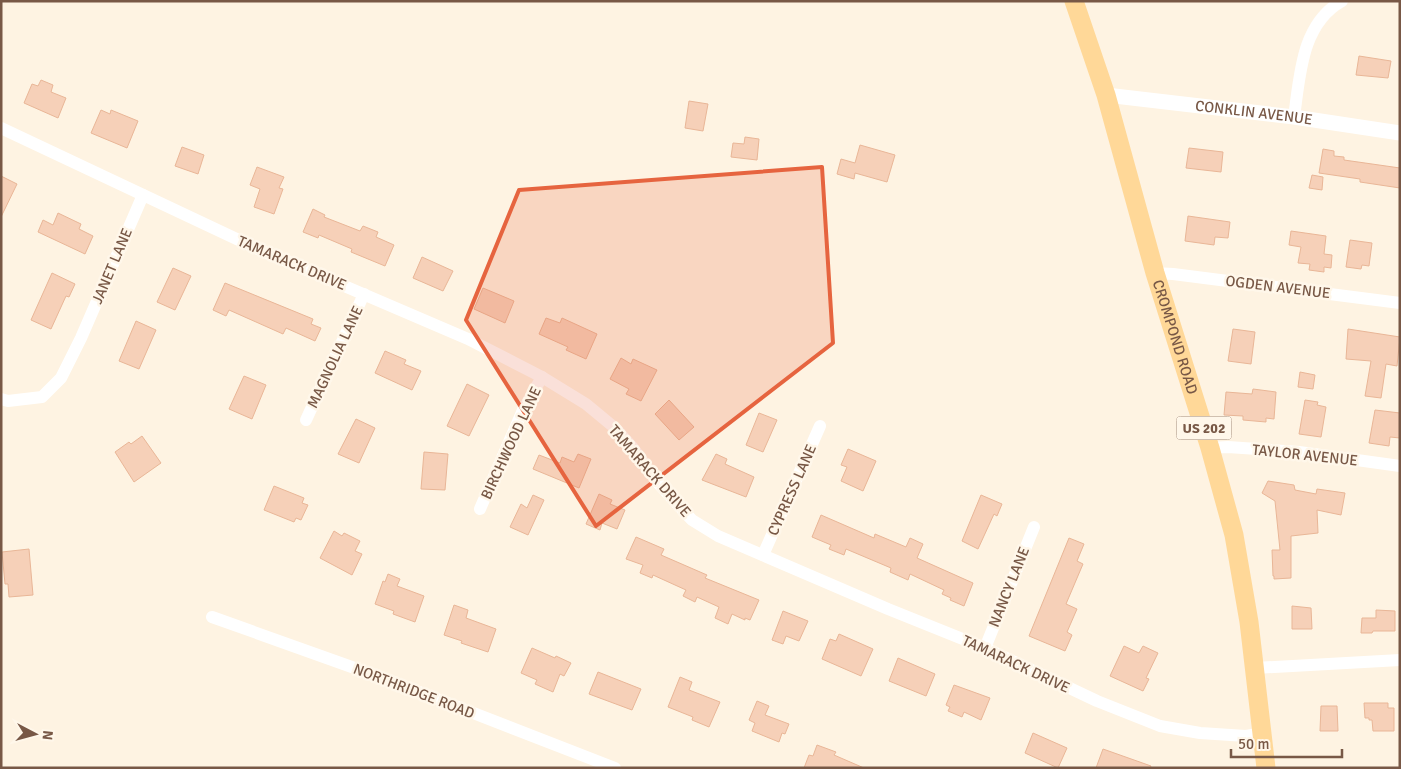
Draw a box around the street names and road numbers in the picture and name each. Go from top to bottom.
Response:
street label: CONKLIN AVENUE [1194,97,1314,129]
street label: JANET LANE [88,225,136,307]
street label: TAMARACK DRIVE [235,232,349,294]
street label: OGDEN AVENUE [1225,272,1331,302]
street label: CROMPOND ROAD [1149,278,1202,396]
street label: MAGNOLIA LANE [303,303,367,411]
street label: BIRCHWOOD LANE [477,384,545,502]
road number: US 202 [1176,416,1232,439]
street label: TAMARACK DRIVE [605,421,695,521]
street label: TAYLOR AVENUE [1251,440,1359,470]
street label: CYPRESS LANE [764,442,820,538]
street label: NANCY LANE [985,544,1033,630]
street label: TAMARACK DRIVE [959,631,1073,697]
street label: NORTHRIDGE ROAD [351,660,477,722]

